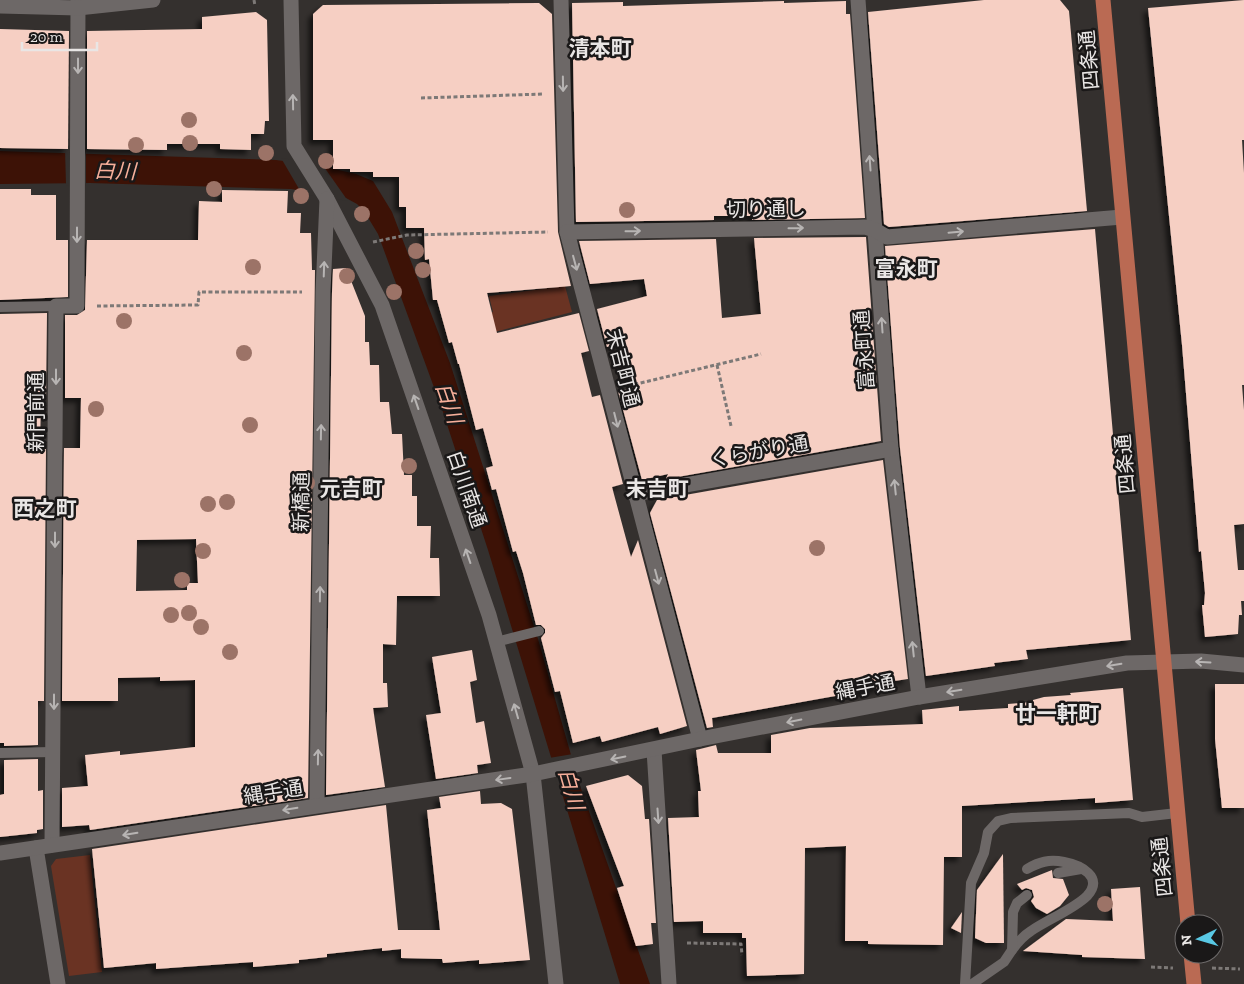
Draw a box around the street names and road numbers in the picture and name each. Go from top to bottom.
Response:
street label: 四条通 [1074,29,1104,91]
street label: 切り通し [726,196,806,222]
street label: 富永町通 [849,309,879,391]
street label: 末吉町通 [602,326,644,410]
street label: 新門前通 [24,372,48,452]
street label: くらがり通 [708,430,810,472]
street label: 四条通 [1110,433,1140,495]
street label: 白川南通 [443,447,491,531]
street label: 新橋通 [288,472,314,532]
street label: 縄手通 [833,669,897,705]
street label: 縄手通 [241,775,305,809]
street label: 四条通 [1147,836,1177,898]

